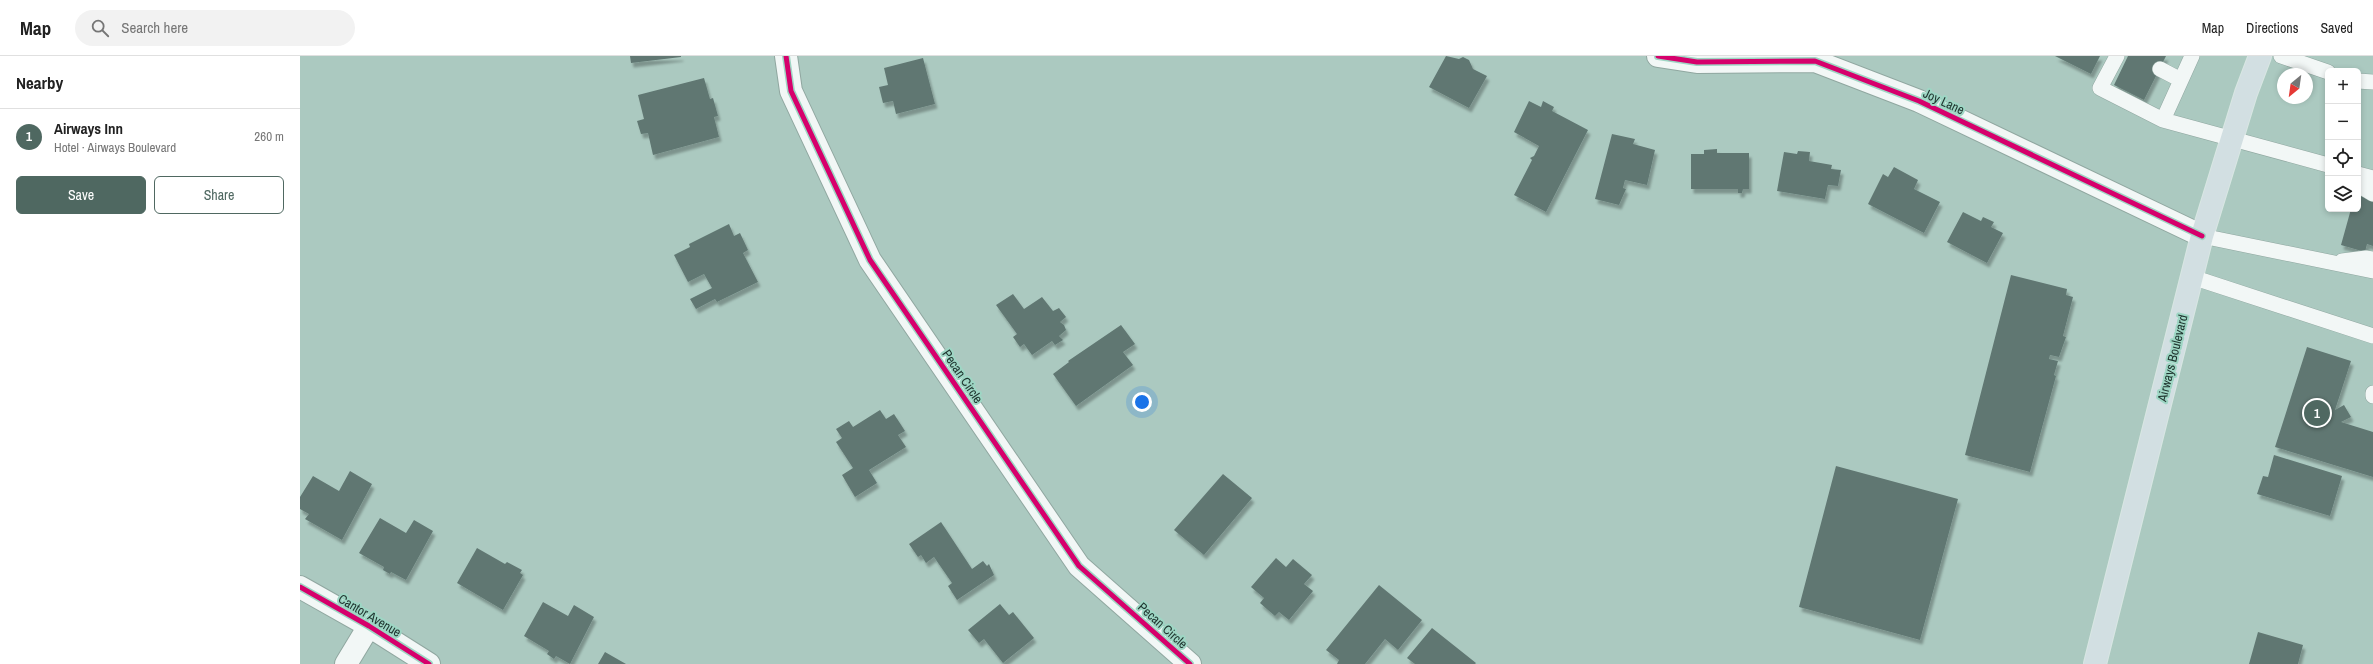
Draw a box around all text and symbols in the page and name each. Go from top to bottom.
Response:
search box [75,10,355,46]
text: Map [20,15,51,41]
icon: search [89,17,111,39]
text: Search here [121,17,188,38]
text: Map [2202,19,2224,37]
text: Directions [2246,19,2298,37]
text: Saved [2320,19,2353,37]
north arrow [2277,68,2313,104]
map controls [2325,68,2361,212]
button: + [2325,68,2361,104]
text: Nearby [16,71,63,94]
street label: Joy Lane [1921,85,1967,118]
button: − [2325,104,2361,140]
text: Airways Inn [54,118,123,139]
text: 1 [26,128,32,145]
text: 260 m [254,128,284,145]
text: Hotel · Airways Boulevard [54,139,176,156]
button: locate [2325,140,2361,176]
button: Save [16,176,146,214]
button: Share [154,176,284,214]
button: layers [2325,176,2361,212]
street label: Airways Boulevard [2153,313,2191,404]
street label: Pecan Circle [938,346,987,406]
your location [1132,392,1152,412]
pin: 1 [2304,398,2330,428]
street label: Cantor Avenue [335,590,404,641]
street label: Pecan Circle [1134,599,1191,652]

